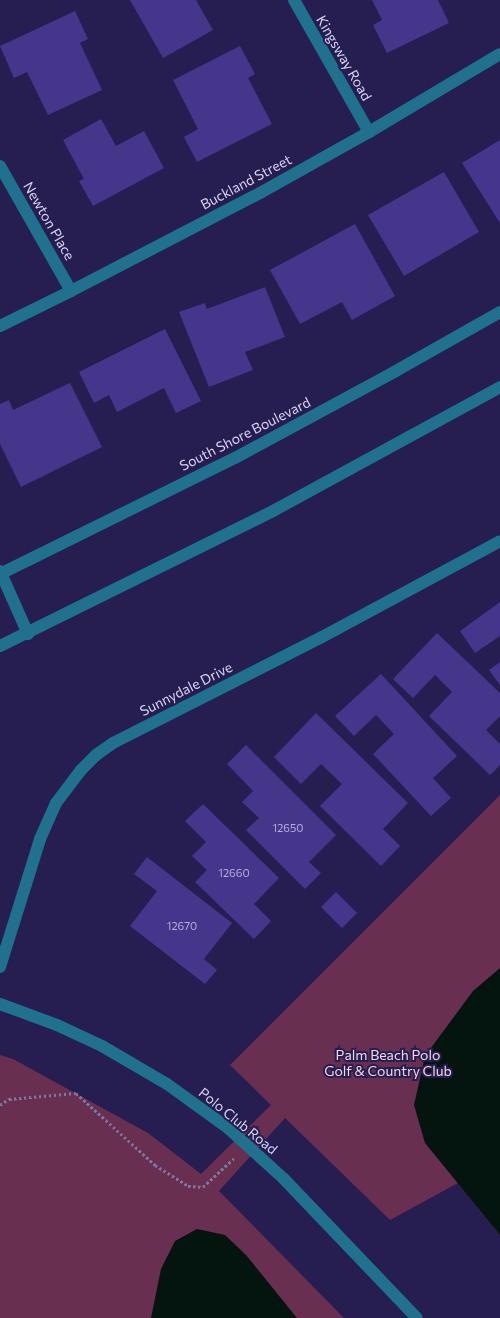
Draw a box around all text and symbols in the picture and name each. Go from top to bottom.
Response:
street label: Kingsway Road [313,12,375,104]
street label: Buckland Street [198,151,294,213]
street label: Newton Place [20,179,78,263]
street label: South Shore Boulevard [177,394,313,474]
street label: Sunnydale Drive [137,658,235,720]
house number: 12650 [273,821,303,835]
house number: 12660 [218,866,250,880]
house number: 12670 [167,919,197,933]
park label: Palm Beach Polo Golf & Country Club [324,1047,452,1080]
street label: Polo Club Road [195,1084,281,1158]

